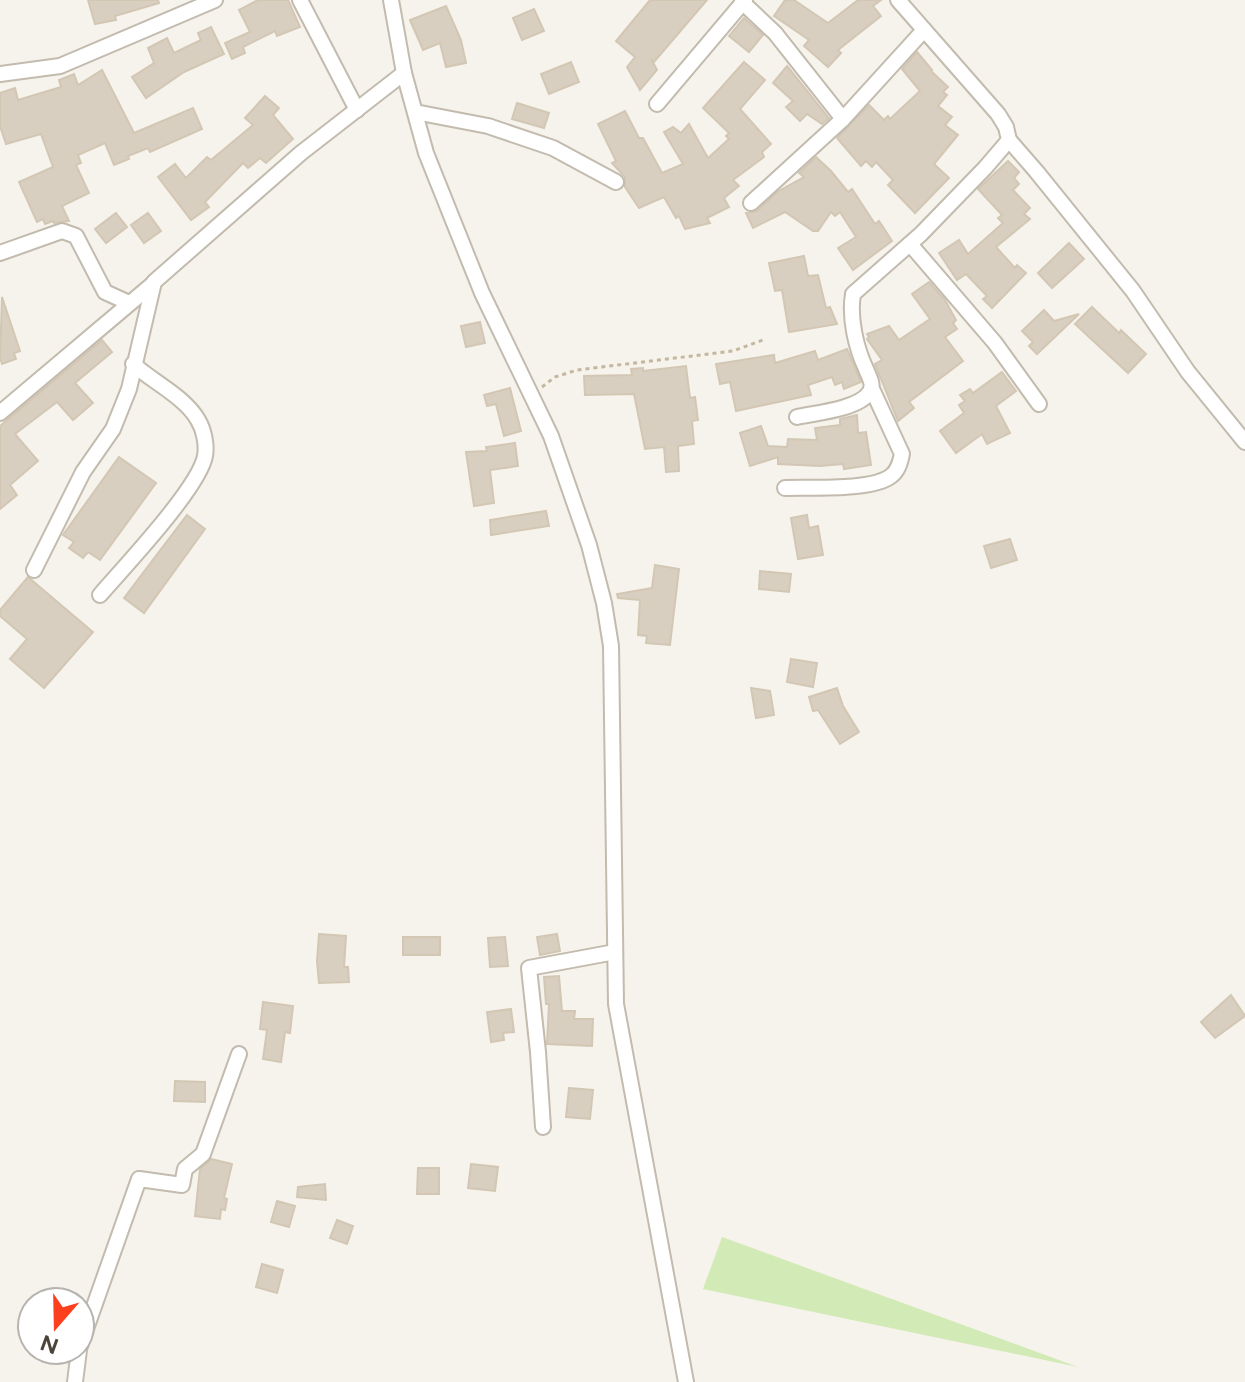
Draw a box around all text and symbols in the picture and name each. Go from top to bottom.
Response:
north arrow [16,1286,96,1366]
text: N [37,1329,62,1360]

